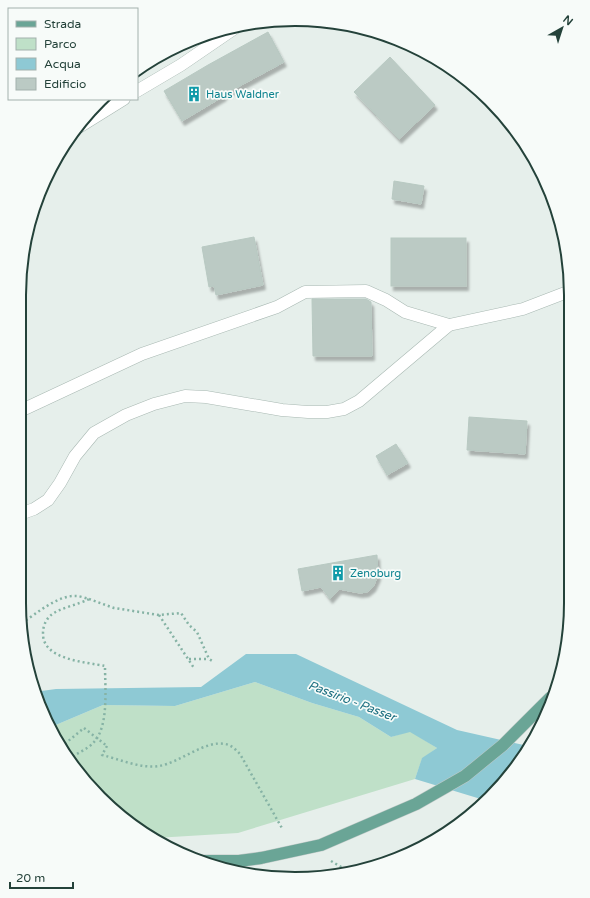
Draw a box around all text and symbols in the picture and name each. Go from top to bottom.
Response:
legend [8,8,138,100]
north arrow [542,8,582,48]
text: N [560,13,576,28]
text: Strada [44,17,81,31]
text: Parco [44,37,77,51]
text: Acqua [44,57,81,71]
text: Edificio [44,77,86,91]
building icon: Haus Waldner [185,85,203,103]
place label: Haus Waldner [206,88,280,101]
building icon: Zenoburg [329,564,347,582]
place label: Zenoburg [350,567,401,580]
water label: Passirio - Passer [306,678,399,725]
scale bar [10,864,73,890]
text: 20 m [16,871,45,885]

